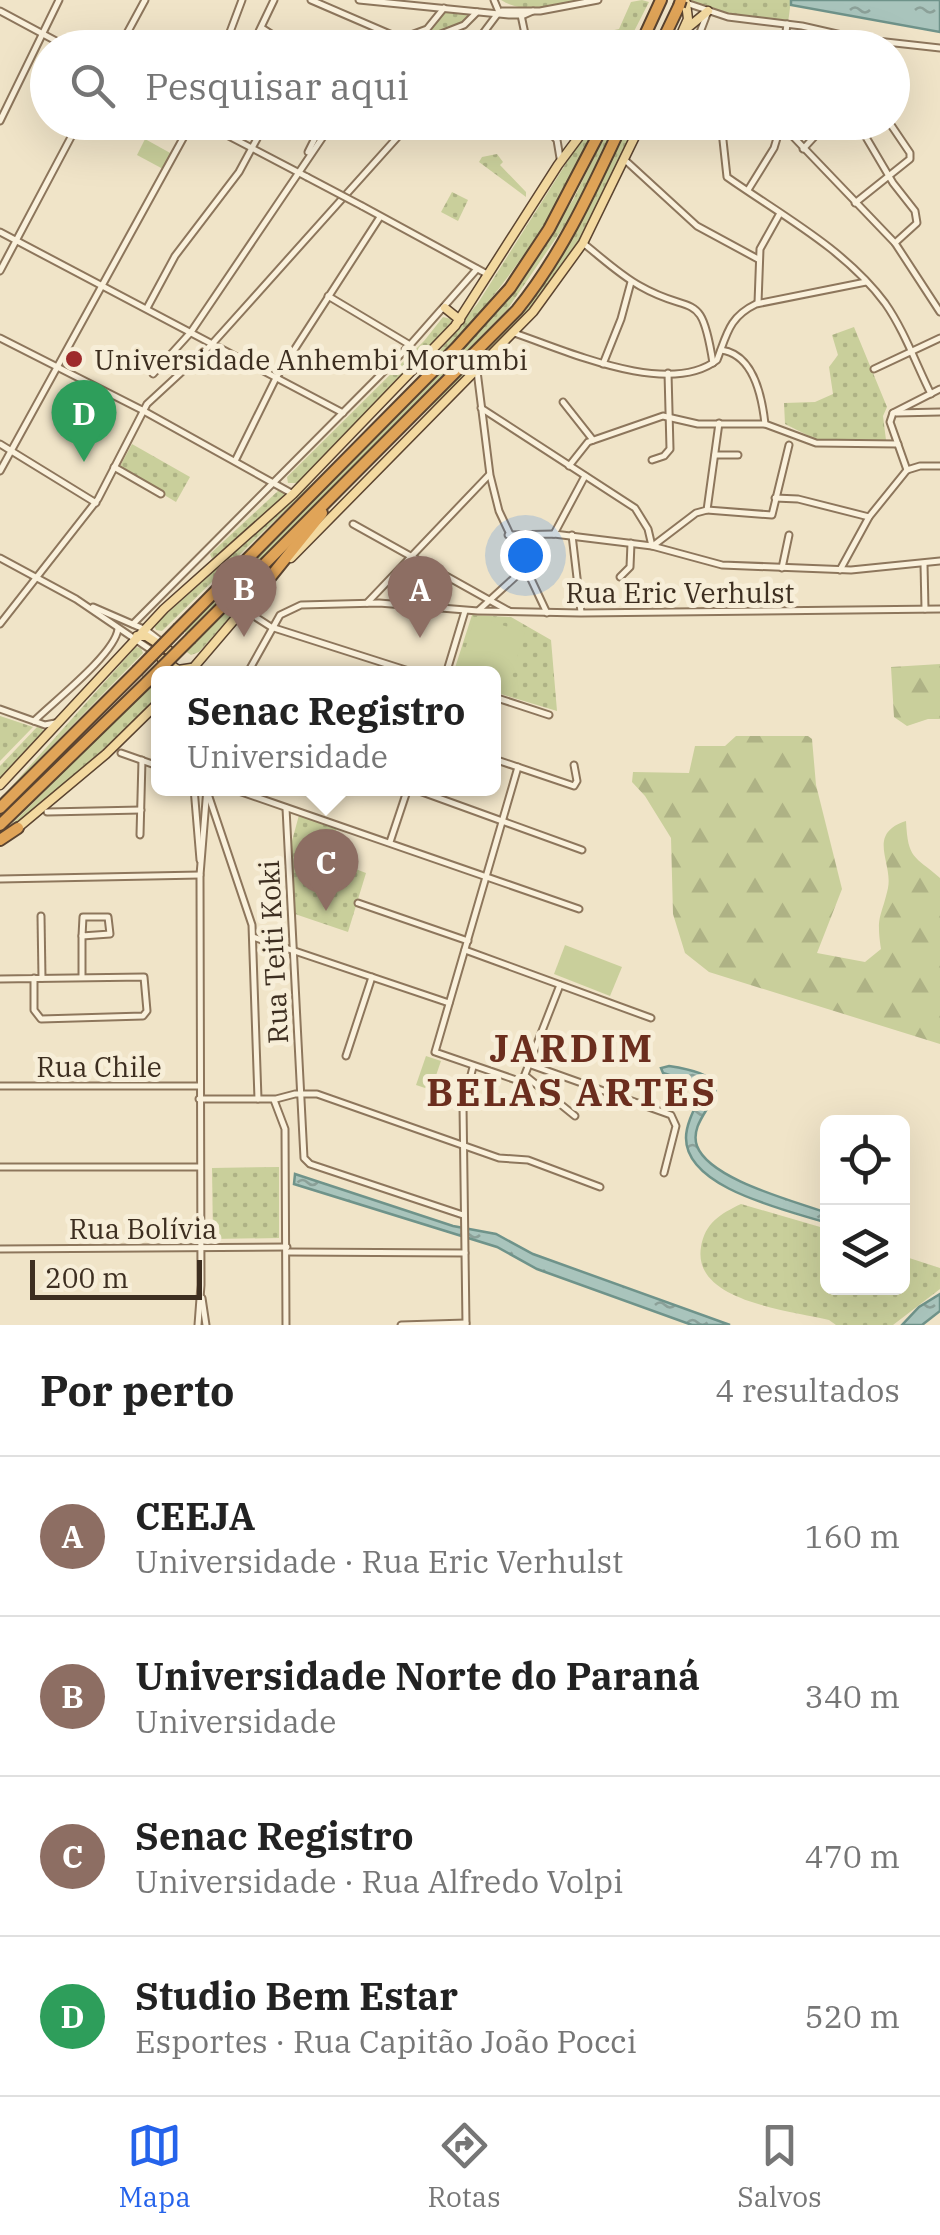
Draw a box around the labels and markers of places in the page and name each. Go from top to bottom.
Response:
place label: Universidade Anhembi Morumbi [94,341,528,378]
marker: Universidade Anhembi Morumbi [63,348,85,370]
pin: D [52,380,116,462]
pin: B [212,554,276,637]
pin: A [388,556,452,638]
pin: C [294,828,358,911]

